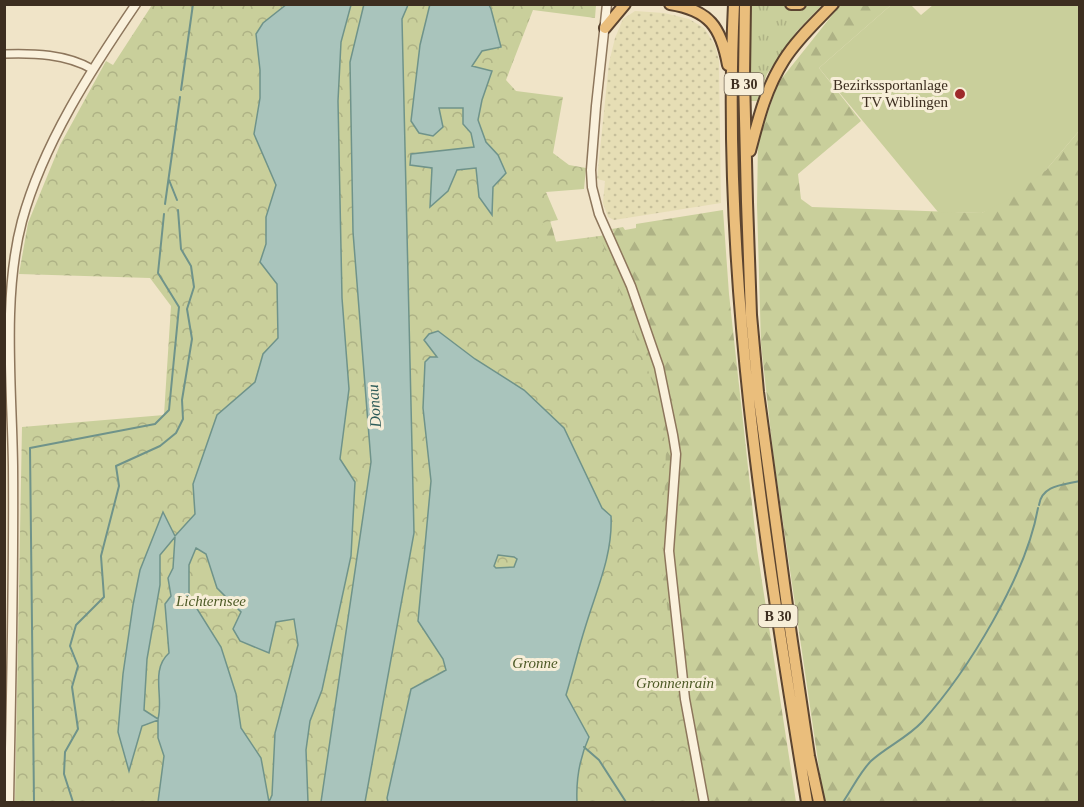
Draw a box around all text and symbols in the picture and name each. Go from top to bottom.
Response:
road number: B 30 [724,73,764,95]
place label: Bezirkssportanlage TV Wiblingen [833,77,948,110]
marker: Bezirkssportanlage TV Wiblingen [953,87,967,101]
water label: Donau [364,384,384,429]
park label: Lichternsee [175,593,246,609]
road number: B 30 [758,605,798,627]
park label: Gronne [512,655,558,671]
park label: Gronnenrain [636,675,714,691]

